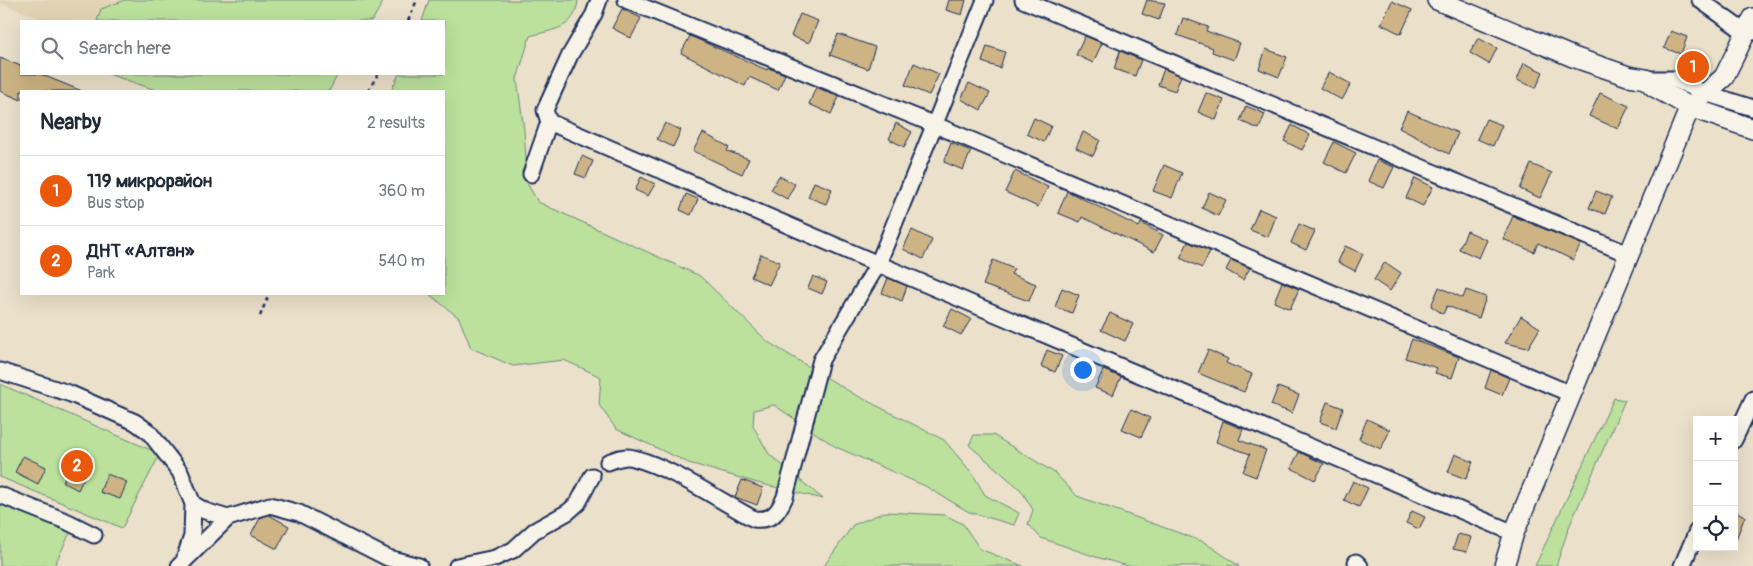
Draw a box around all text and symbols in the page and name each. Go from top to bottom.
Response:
search box [20,20,445,75]
icon: search [38,34,66,62]
text: Search here [78,36,171,60]
pin: 1 [1677,48,1709,86]
text: Nearby [40,109,101,136]
text: 2 results [367,113,425,133]
text: 119 микрорайон [87,169,212,193]
text: 1 [53,181,59,201]
text: 360 m [378,181,425,201]
text: Bus stop [87,193,145,213]
text: ДНТ «Алтан» [87,239,194,263]
text: 2 [52,251,60,271]
text: 540 m [378,251,425,271]
text: Park [87,263,115,283]
your location [1070,357,1096,383]
map controls [1693,416,1738,551]
button: + [1693,416,1738,461]
pin: 2 [61,447,93,485]
button: − [1693,461,1738,506]
button: locate [1693,506,1738,551]

